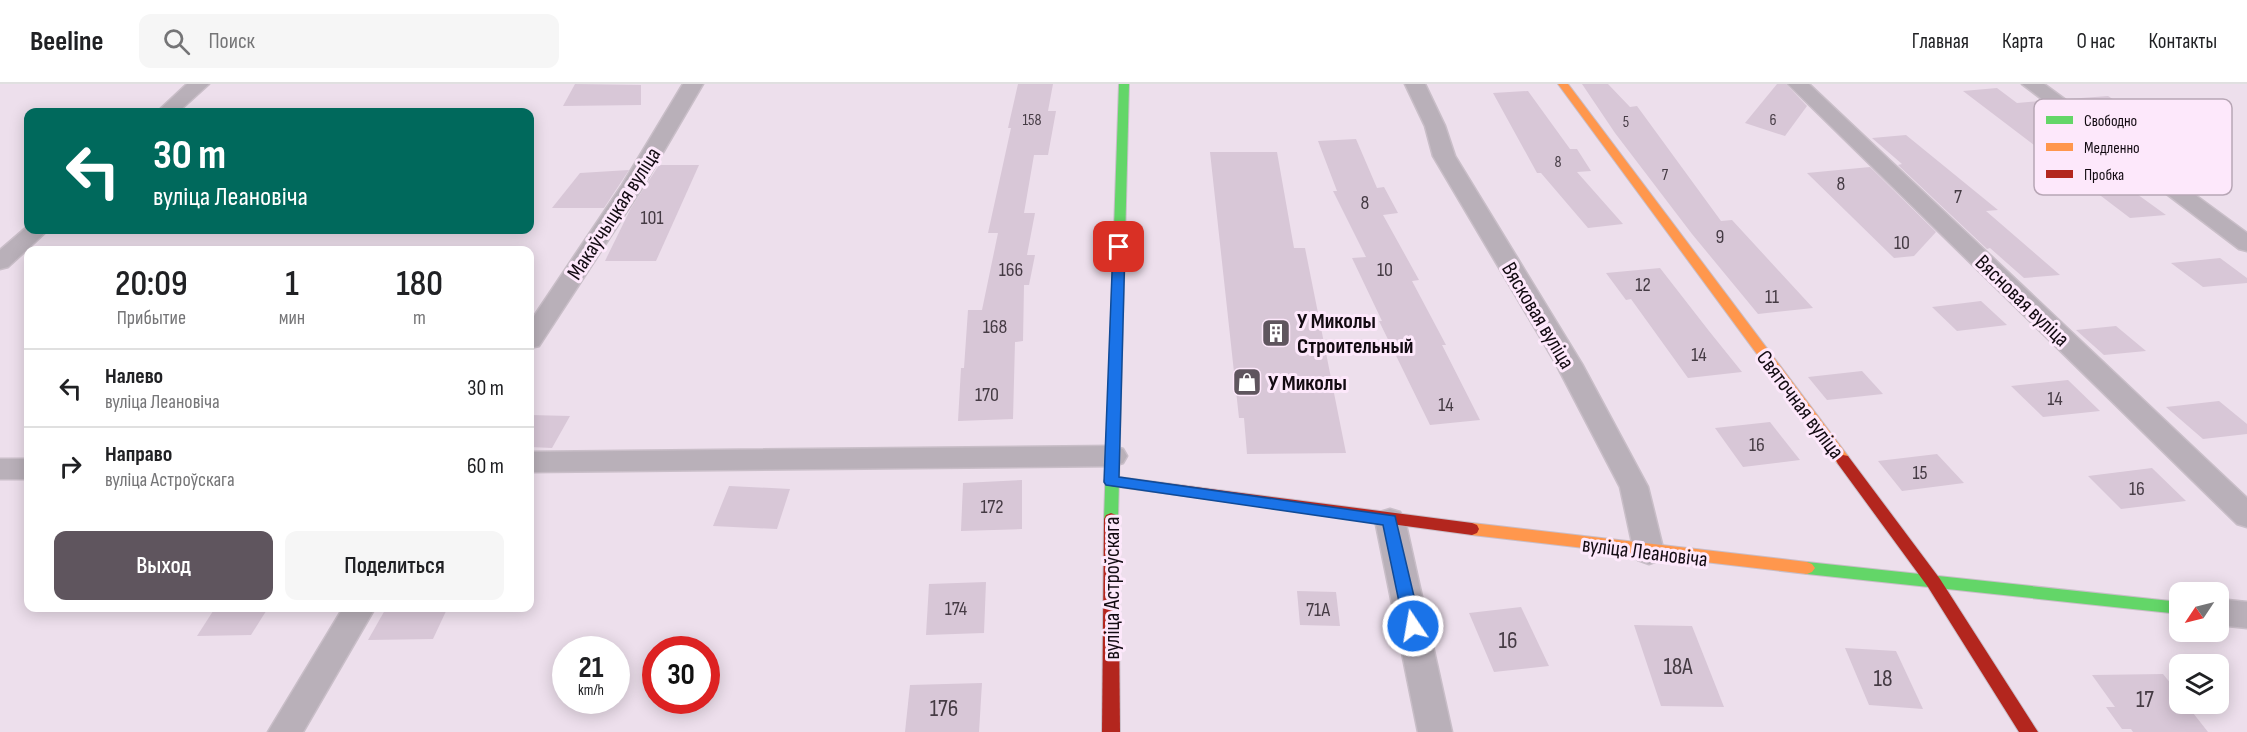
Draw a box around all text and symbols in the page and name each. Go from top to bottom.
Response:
search box [139,14,559,68]
text: Beeline [30,25,103,58]
icon: search [160,25,193,58]
text: Поиск [208,28,255,55]
text: Главная [1912,29,1969,54]
text: Карта [2002,29,2043,54]
text: О нас [2076,29,2115,54]
text: Контакты [2148,29,2217,54]
legend [2034,99,2232,195]
house number: 158 [1022,111,1042,130]
house number: 6 [1769,111,1777,130]
text: Свободно [2084,112,2137,131]
house number: 5 [1623,113,1629,132]
text: 30 m [153,130,226,181]
icon: left [54,132,132,210]
text: Медленно [2084,139,2140,158]
street label: Макаўчыцкая вуліца [561,143,667,285]
house number: 8 [1554,153,1562,172]
house number: 7 [1662,166,1669,185]
text: Пробка [2084,166,2124,185]
house number: 8 [1837,172,1845,196]
text: вуліца Леановіча [153,181,308,213]
house number: 7 [1954,185,1962,209]
house number: 8 [1361,191,1369,215]
house number: 101 [641,206,663,230]
pin [1093,221,1144,272]
house number: 9 [1716,225,1724,249]
icon: arrive [1102,230,1135,263]
house number: 10 [1894,231,1910,255]
street label: Вясновая вуліца [1969,249,2075,353]
house number: 166 [999,258,1023,282]
house number: 10 [1377,258,1393,282]
street label: Вясковая вуліца [1495,258,1580,374]
text: 20:09 [115,263,188,306]
text: 1 [285,263,299,306]
text: 180 [396,263,443,306]
house number: 12 [1635,273,1651,297]
house number: 11 [1765,285,1779,309]
text: Прибытие [117,306,186,330]
text: мин [279,306,305,330]
text: m [413,306,426,330]
place label: У Миколы Строительный [1297,308,1413,360]
house number: 168 [983,315,1007,339]
building icon: У Миколы Строительный [1260,317,1292,349]
house number: 14 [1691,343,1707,367]
street label: Святочная вуліца [1750,345,1849,465]
text: Налево [105,363,163,390]
shop icon: У Миколы [1231,366,1263,398]
place label: У Миколы [1268,370,1347,397]
icon: left [54,372,87,405]
text: 30 m [467,375,504,402]
house number: 170 [975,383,999,407]
house number: 14 [2047,387,2063,411]
text: вуліца Леановіча [105,390,220,414]
house number: 14 [1438,393,1454,417]
house number: 16 [1749,433,1765,457]
text: Направо [105,441,172,468]
icon: right [54,450,87,483]
text: 60 m [467,453,504,480]
house number: 15 [1912,461,1928,485]
text: вуліца Астроўскага [105,468,235,492]
house number: 16 [2129,477,2145,501]
house number: 172 [980,495,1004,519]
street label: вуліца Астроўскага [1099,517,1126,659]
button: Выход [54,531,273,600]
button: Поделиться [285,531,504,600]
street label: вуліца Леановіча [1581,531,1709,574]
north arrow [2169,582,2229,642]
map controls [2169,582,2229,714]
position arrow [1381,594,1445,658]
house number: 174 [945,597,967,621]
house number: 71А [1306,598,1330,622]
house number: 16 [1499,626,1517,655]
speed limit sign: 30 [642,636,720,714]
text: 21 [579,650,603,686]
house number: 18А [1663,652,1693,681]
button: layers [2169,654,2229,714]
house number: 18 [1874,664,1892,693]
text: km/h [578,681,604,700]
house number: 17 [2136,685,2154,714]
house number: 176 [930,694,958,723]

